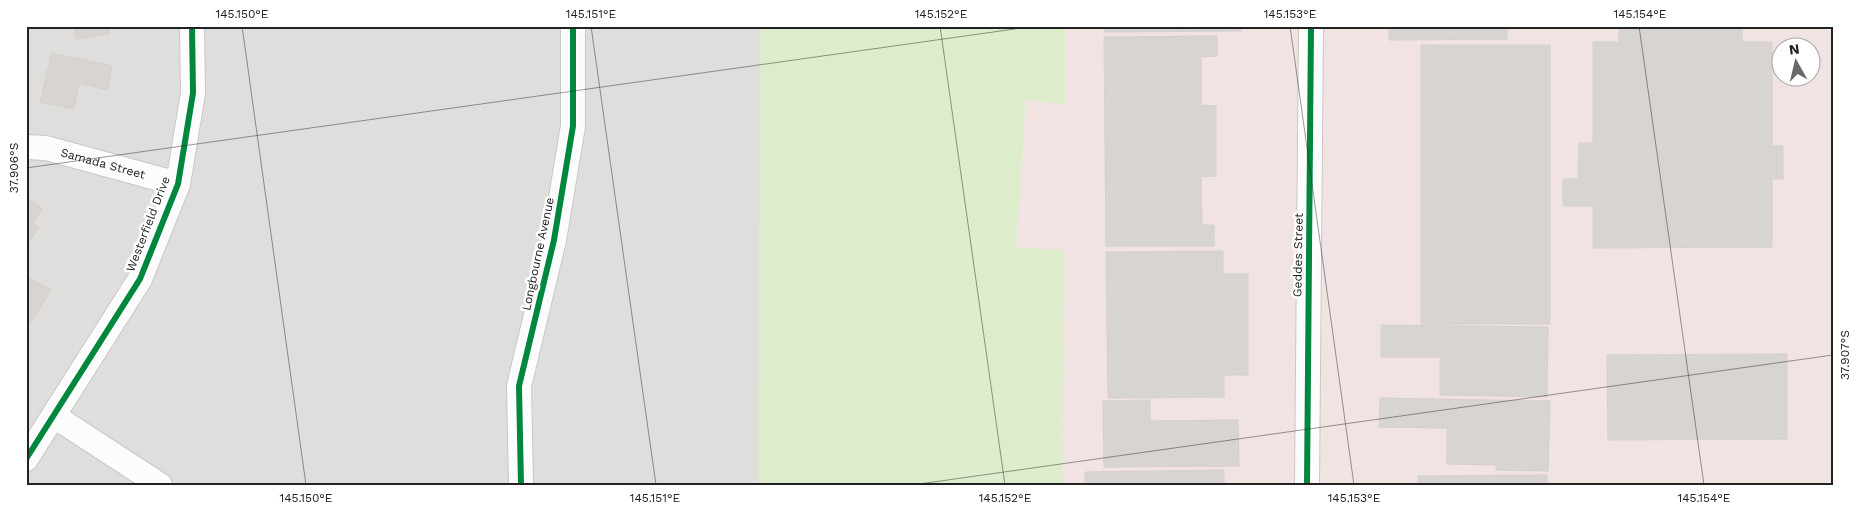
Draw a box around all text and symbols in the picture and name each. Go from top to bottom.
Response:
text: 145.150°E [215,7,269,21]
text: 145.151°E [566,7,616,21]
text: 145.152°E [915,7,968,21]
text: 145.153°E [1264,7,1317,21]
text: 145.154°E [1614,7,1667,21]
north arrow [1772,38,1822,88]
text: N [1788,40,1800,58]
text: 37.906°S [7,143,21,193]
street label: Samada Street [59,145,147,182]
street label: Westerfield Drive [123,174,173,274]
street label: Longbourne Avenue [519,196,557,312]
street label: Geddes Street [1290,213,1306,297]
text: 37.907°S [1838,330,1852,380]
text: 145.150°E [279,491,333,505]
text: 145.151°E [630,491,680,505]
text: 145.152°E [979,491,1032,505]
text: 145.153°E [1328,491,1381,505]
text: 145.154°E [1678,491,1731,505]

